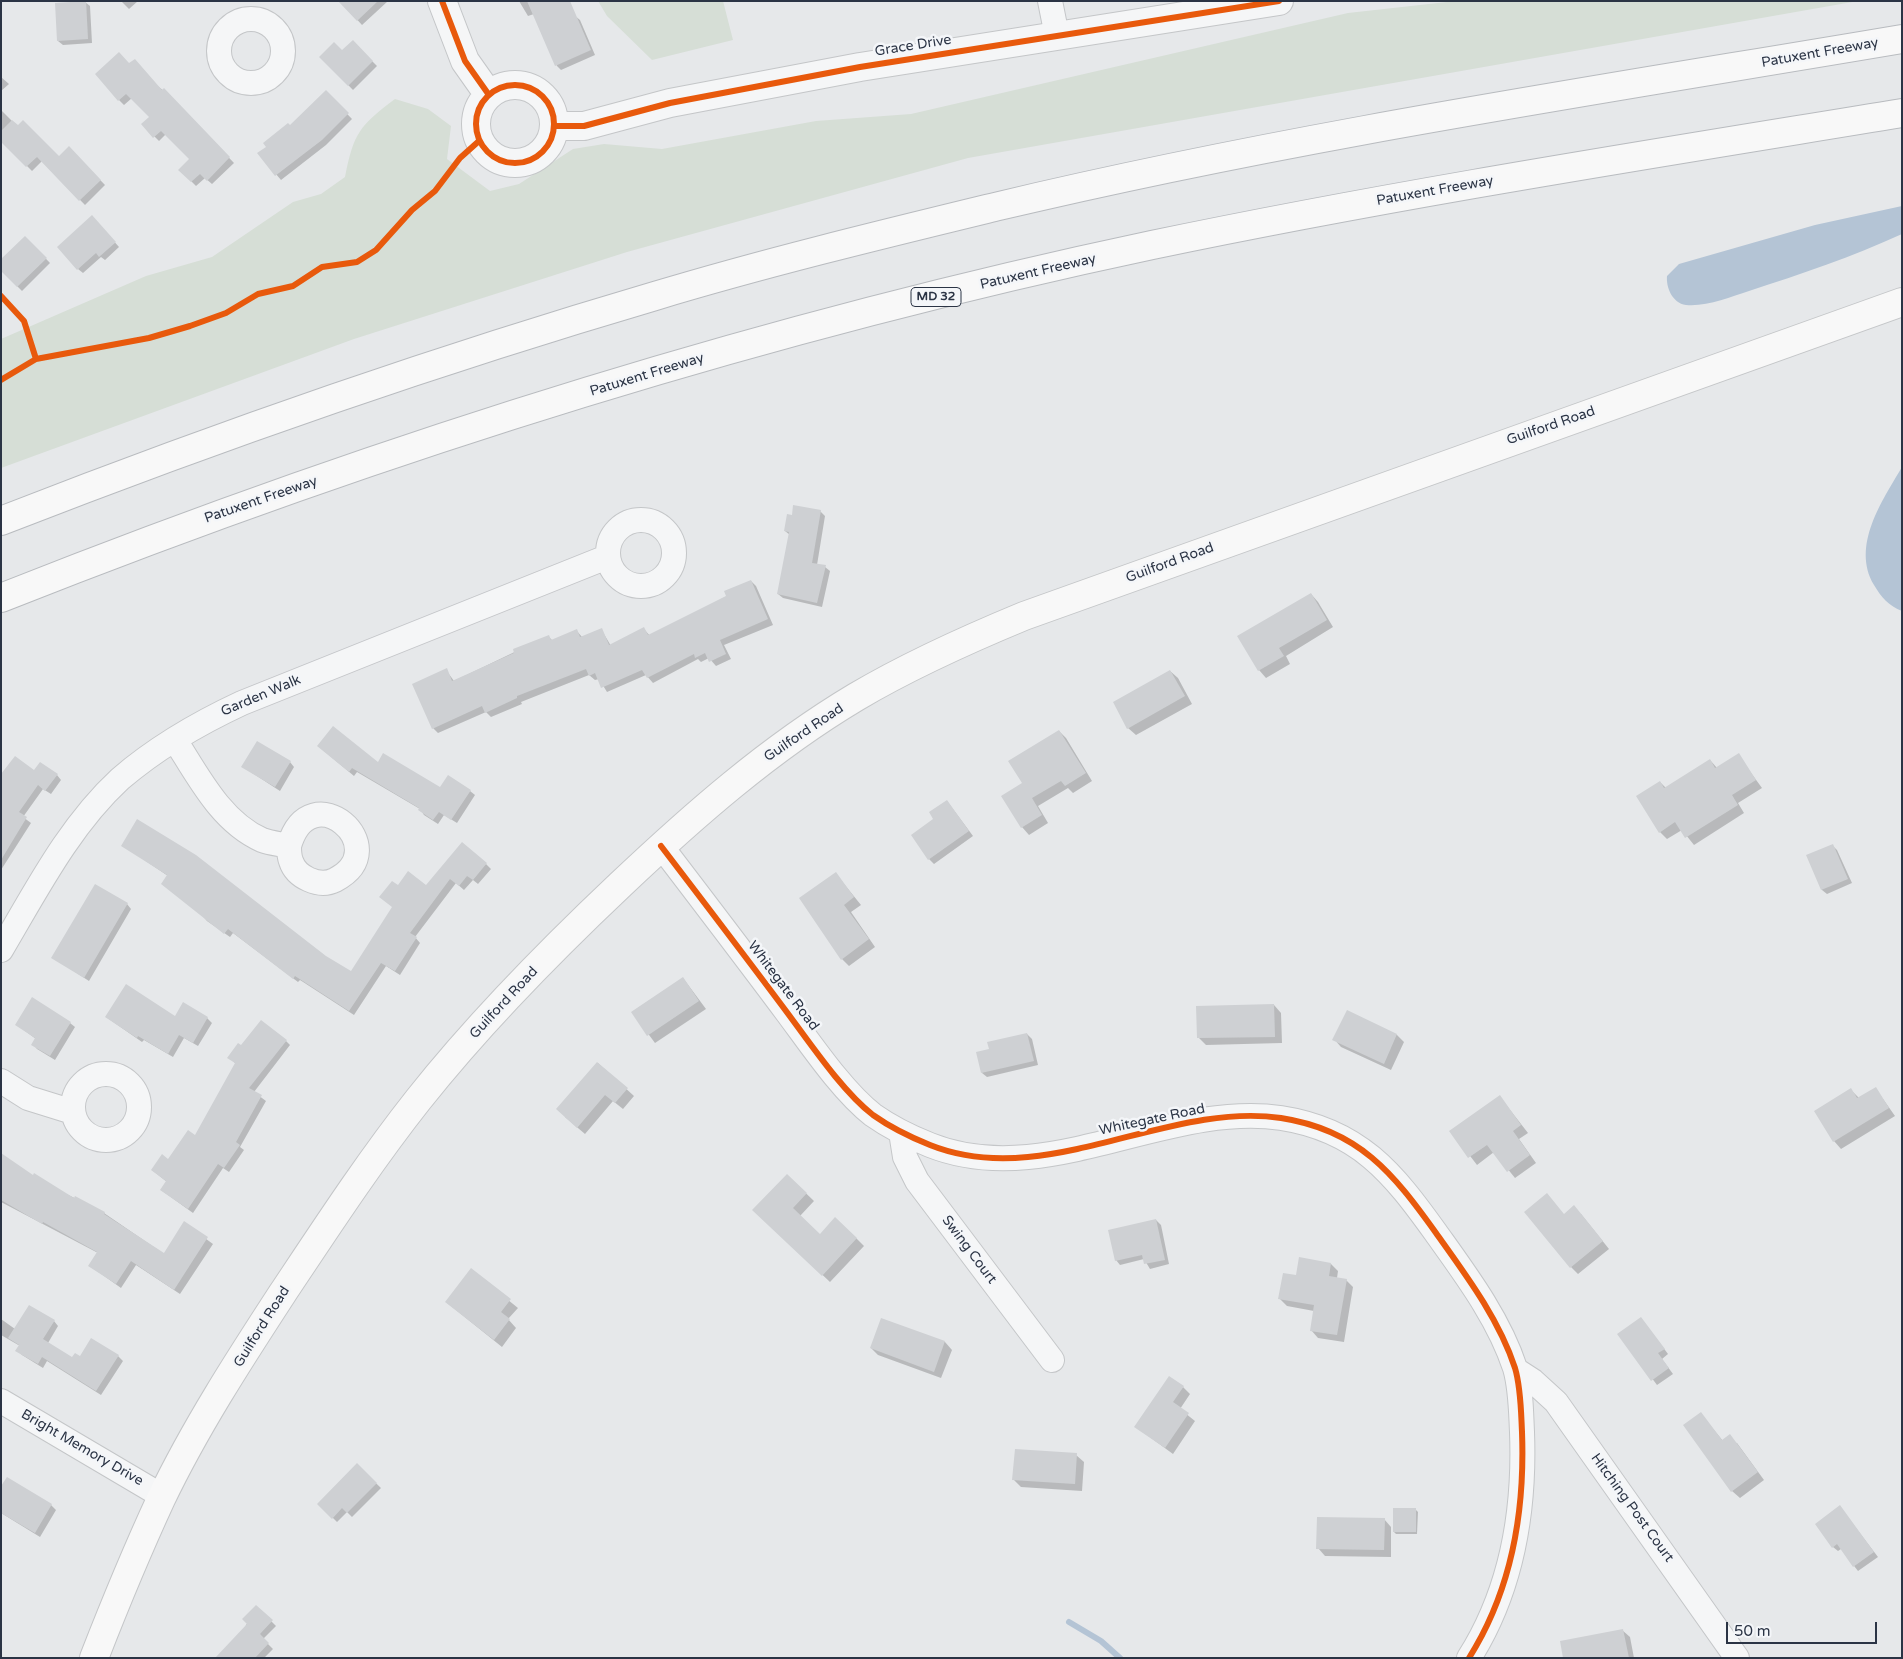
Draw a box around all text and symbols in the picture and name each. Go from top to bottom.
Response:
street label: Grace Drive [874,32,952,60]
street label: Patuxent Freeway [1760,34,1880,72]
street label: Patuxent Freeway [1375,172,1495,210]
street label: Patuxent Freeway [978,250,1098,294]
road number: MD 32 [911,288,961,306]
street label: Patuxent Freeway [588,350,706,400]
street label: Guilford Road [1505,403,1597,449]
street label: Patuxent Freeway [202,473,320,527]
street label: Guilford Road [1124,539,1216,587]
street label: Garden Walk [219,672,303,720]
street label: Guilford Road [761,700,847,766]
street label: Whitegate Road [744,938,822,1034]
street label: Guilford Road [466,963,542,1043]
street label: Whitegate Road [1097,1101,1207,1139]
street label: Swing Court [938,1213,1000,1287]
street label: Guilford Road [230,1283,294,1371]
street label: Bright Memory Drive [18,1406,146,1490]
street label: Hitching Post Court [1587,1450,1677,1566]
scale bar [1728,1612,1879,1644]
text: 50 m [1734,1622,1771,1640]

